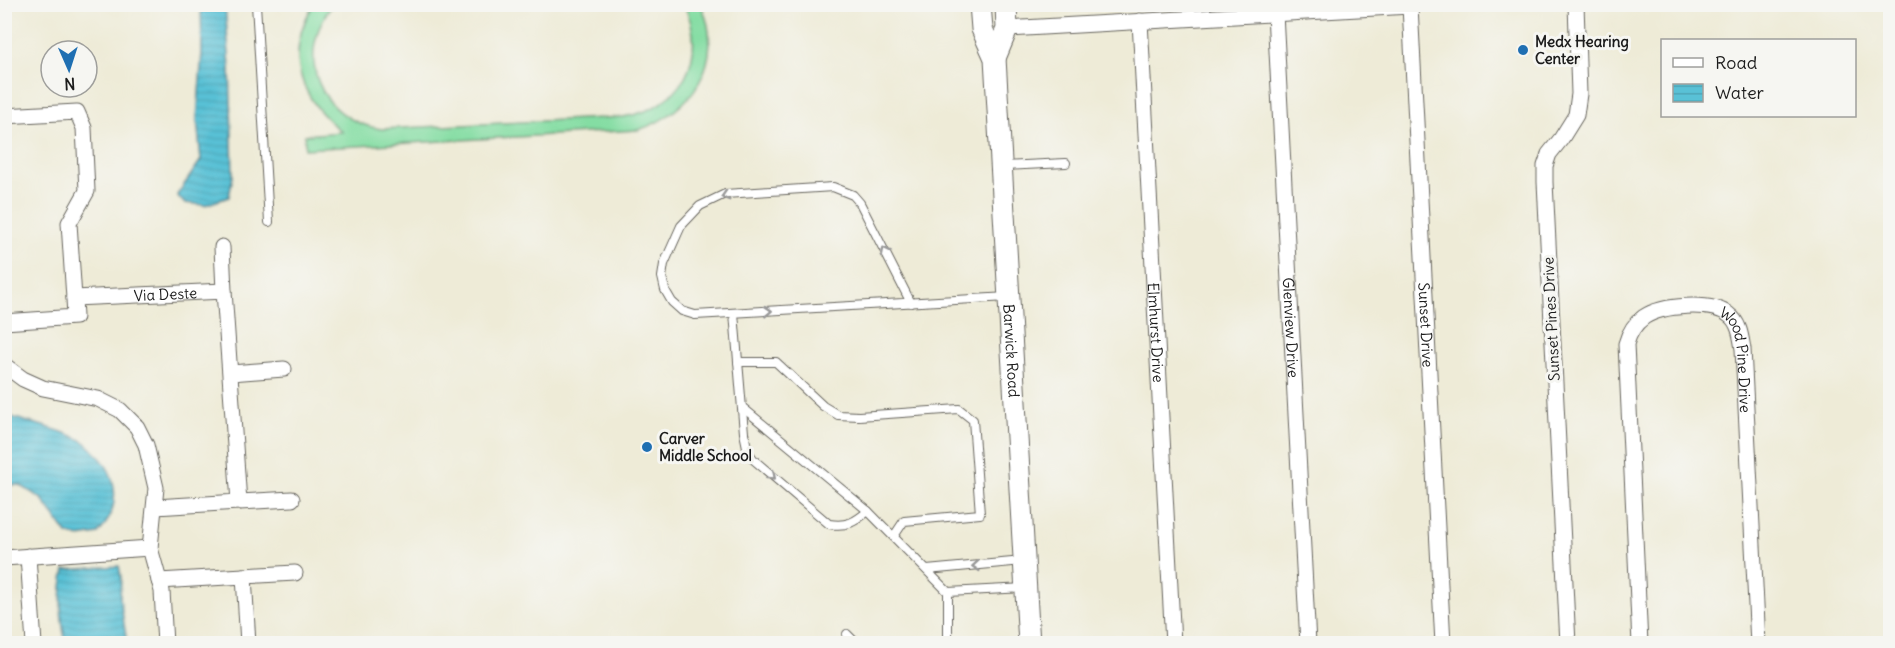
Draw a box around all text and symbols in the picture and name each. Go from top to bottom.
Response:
place label: Medx Hearing Center [1535,32,1629,68]
north arrow [39,39,99,99]
legend [1661,39,1856,117]
marker: Medx Hearing Center [1516,43,1530,57]
text: Road [1715,51,1758,74]
text: N [64,74,76,94]
text: Water [1715,81,1765,104]
one-way arrow [720,189,731,201]
one-way arrow [881,246,892,257]
street label: Sunset Pines Drive [1538,256,1564,382]
street label: Glenview Drive [1279,277,1304,378]
street label: Elmhurst Drive [1144,282,1169,383]
street label: Sunset Drive [1415,282,1438,368]
street label: Via Deste [133,283,198,305]
street label: Wood Pine Drive [1716,302,1756,413]
street label: Barwick Road [1000,303,1024,398]
one-way arrow [764,305,773,318]
place label: Carver Middle School [659,429,752,465]
marker: Carver Middle School [640,440,654,454]
one-way arrow [765,468,776,479]
one-way arrow [971,559,980,572]

